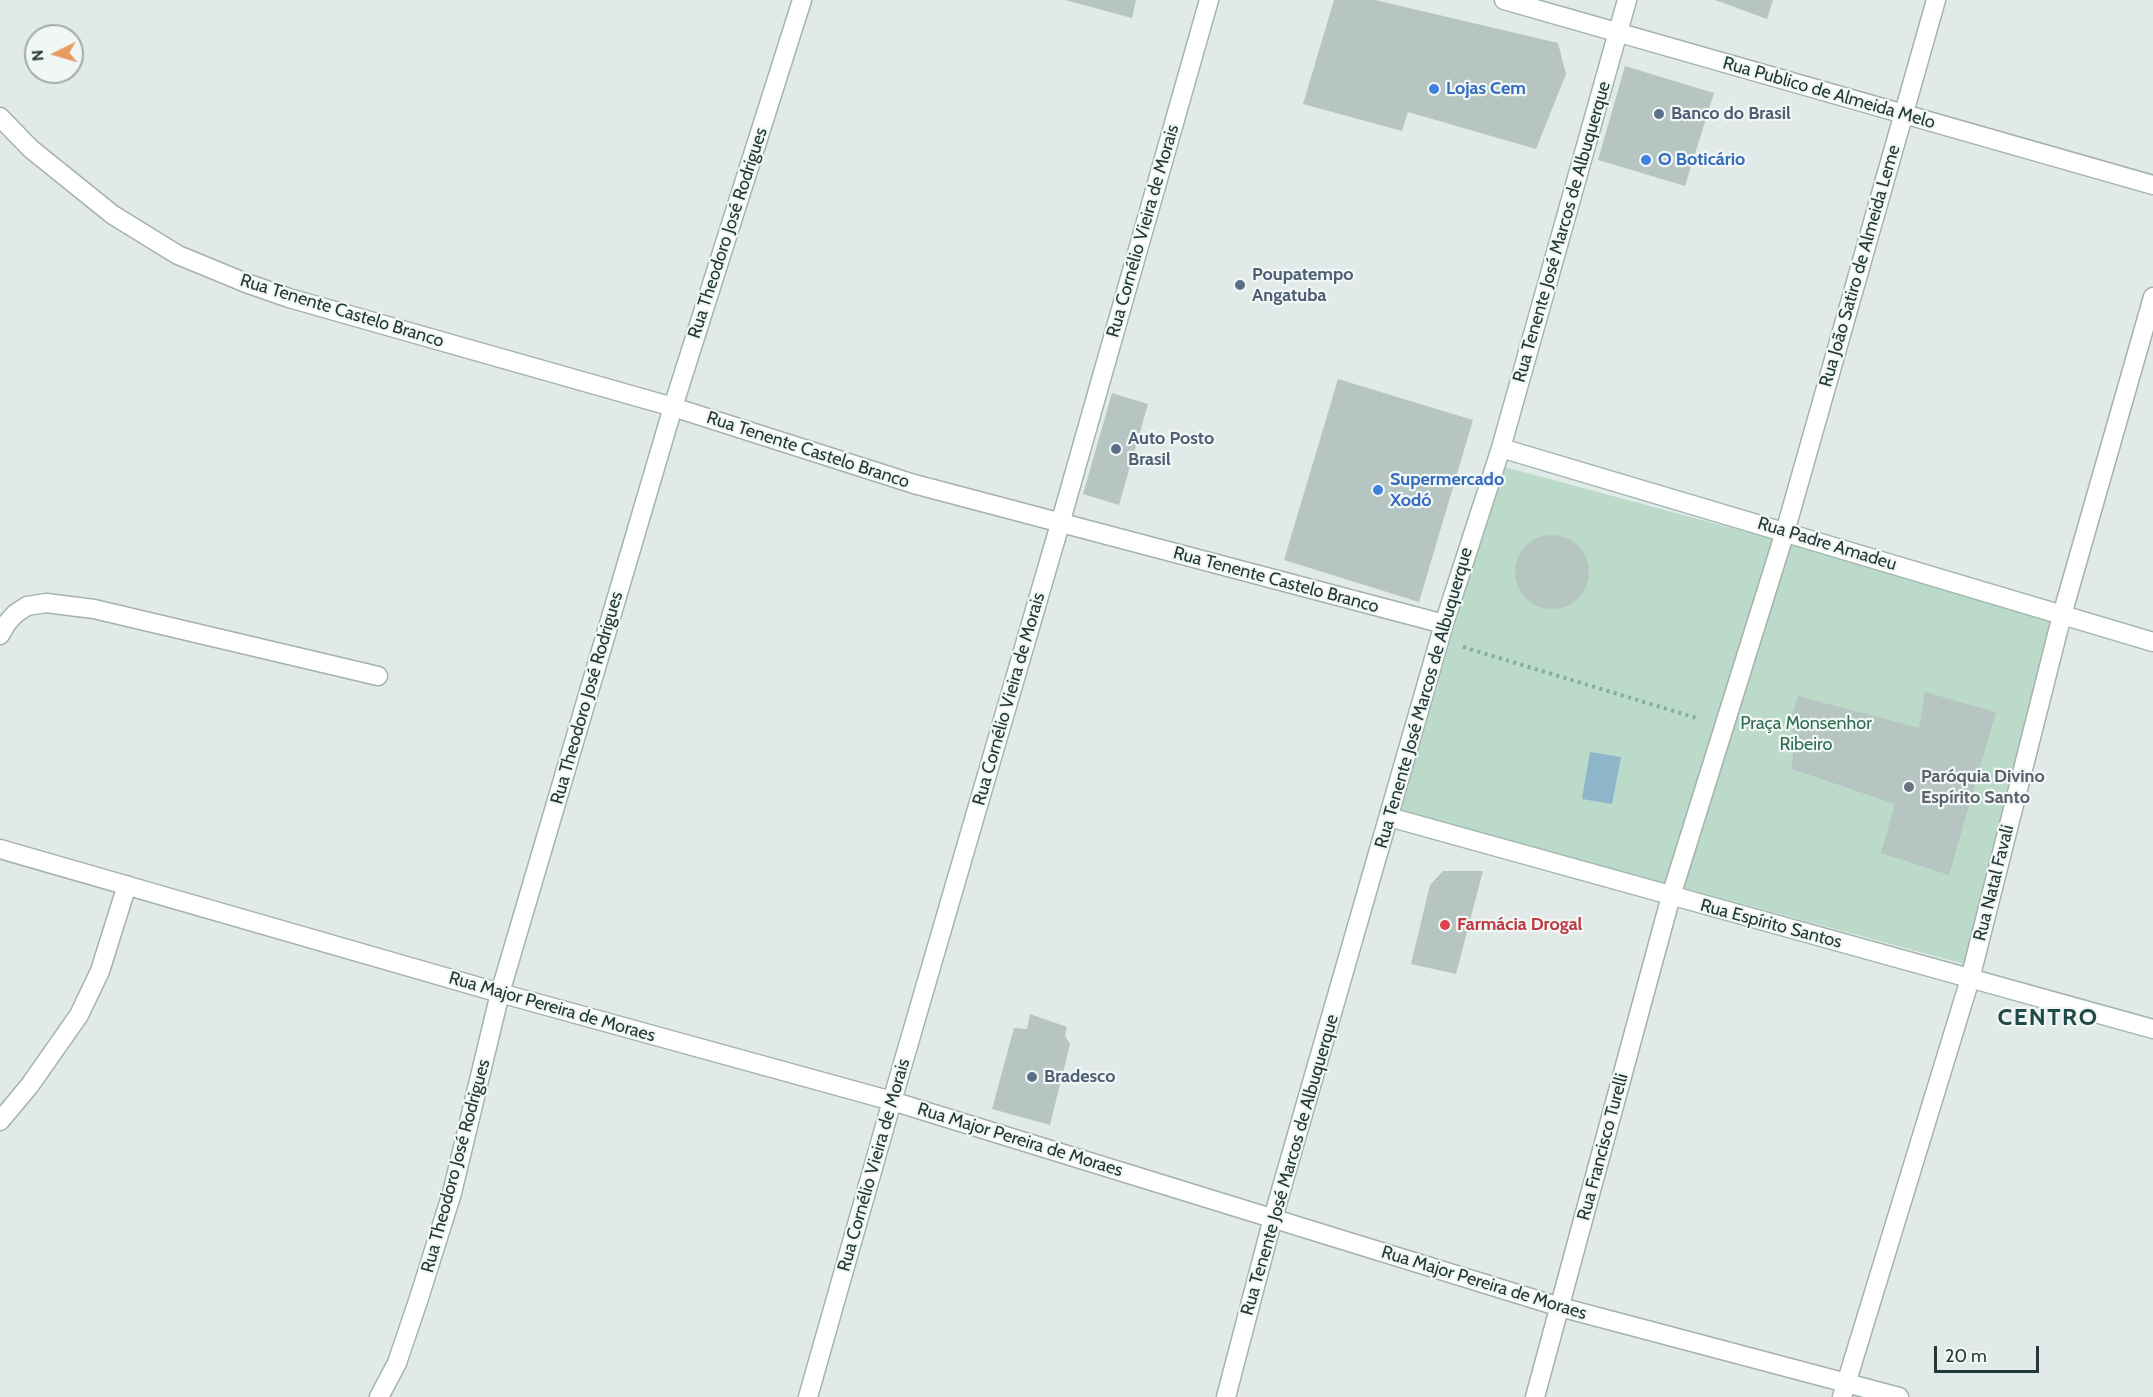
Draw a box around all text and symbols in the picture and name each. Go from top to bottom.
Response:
north arrow [24,24,84,84]
text: N [28,49,48,62]
street label: Rua Publico de Almeida Melo [1720,52,1938,134]
place label: Lojas Cem [1446,78,1526,100]
street label: Rua Tenente José Marcos de Albuquerque [1509,79,1615,385]
marker: Lojas Cem [1427,82,1441,96]
place label: Banco do Brasil [1671,103,1791,125]
marker: Banco do Brasil [1652,107,1666,121]
street label: Rua Cornélio Vieira de Morais [1102,122,1184,340]
street label: Rua Theodoro José Rodrigues [684,125,772,341]
street label: Rua João Satiro de Almeida Leme [1815,142,1905,390]
place label: O Boticário [1658,149,1745,171]
marker: O Boticário [1639,153,1653,167]
place label: Poupatempo Angatuba [1252,264,1353,306]
street label: Rua Tenente Castelo Branco [237,270,447,352]
marker: Poupatempo Angatuba [1233,278,1247,292]
street label: Rua Tenente Castelo Branco [704,407,912,493]
place label: Auto Posto Brasil [1128,428,1214,470]
marker: Auto Posto Brasil [1109,442,1123,456]
place label: Supermercado Xodó [1390,469,1504,512]
marker: Supermercado Xodó [1371,483,1385,497]
street label: Rua Padre Amadeu [1755,513,1899,575]
street label: Rua Tenente Castelo Branco [1171,542,1381,618]
street label: Rua Tenente José Marcos de Albuquerque [1371,545,1477,851]
street label: Rua Theodoro José Rodrigues [546,589,628,807]
street label: Rua Cornélio Vieira de Morais [968,590,1050,808]
park label: Praça Monsenhor Ribeiro [1740,713,1872,756]
place label: Paróquia Divino Espírito Santo [1921,766,2045,808]
marker: Paróquia Divino Espírito Santo [1902,780,1916,794]
street label: Rua Natal Favali [1969,823,2019,943]
street label: Rua Espírito Santos [1698,895,1844,953]
place label: Farmácia Drogal [1457,914,1582,936]
marker: Farmácia Drogal [1438,918,1452,932]
street label: Rua Major Pereira de Moraes [446,967,658,1047]
district label: CENTRO [1998,1004,2098,1032]
street label: Rua Tenente José Marcos de Albuquerque [1237,1012,1343,1318]
street label: Rua Cornélio Vieira de Morais [833,1056,915,1274]
street label: Rua Theodoro José Rodrigues [417,1057,495,1275]
place label: Bradesco [1044,1066,1115,1088]
marker: Bradesco [1025,1070,1039,1084]
street label: Rua Francisco Turelli [1573,1071,1633,1223]
street label: Rua Major Pereira de Moraes [915,1098,1125,1182]
street label: Rua Major Pereira de Moraes [1379,1241,1589,1325]
scale bar [1937,1334,2042,1372]
text: 20 m [1945,1345,1987,1367]

